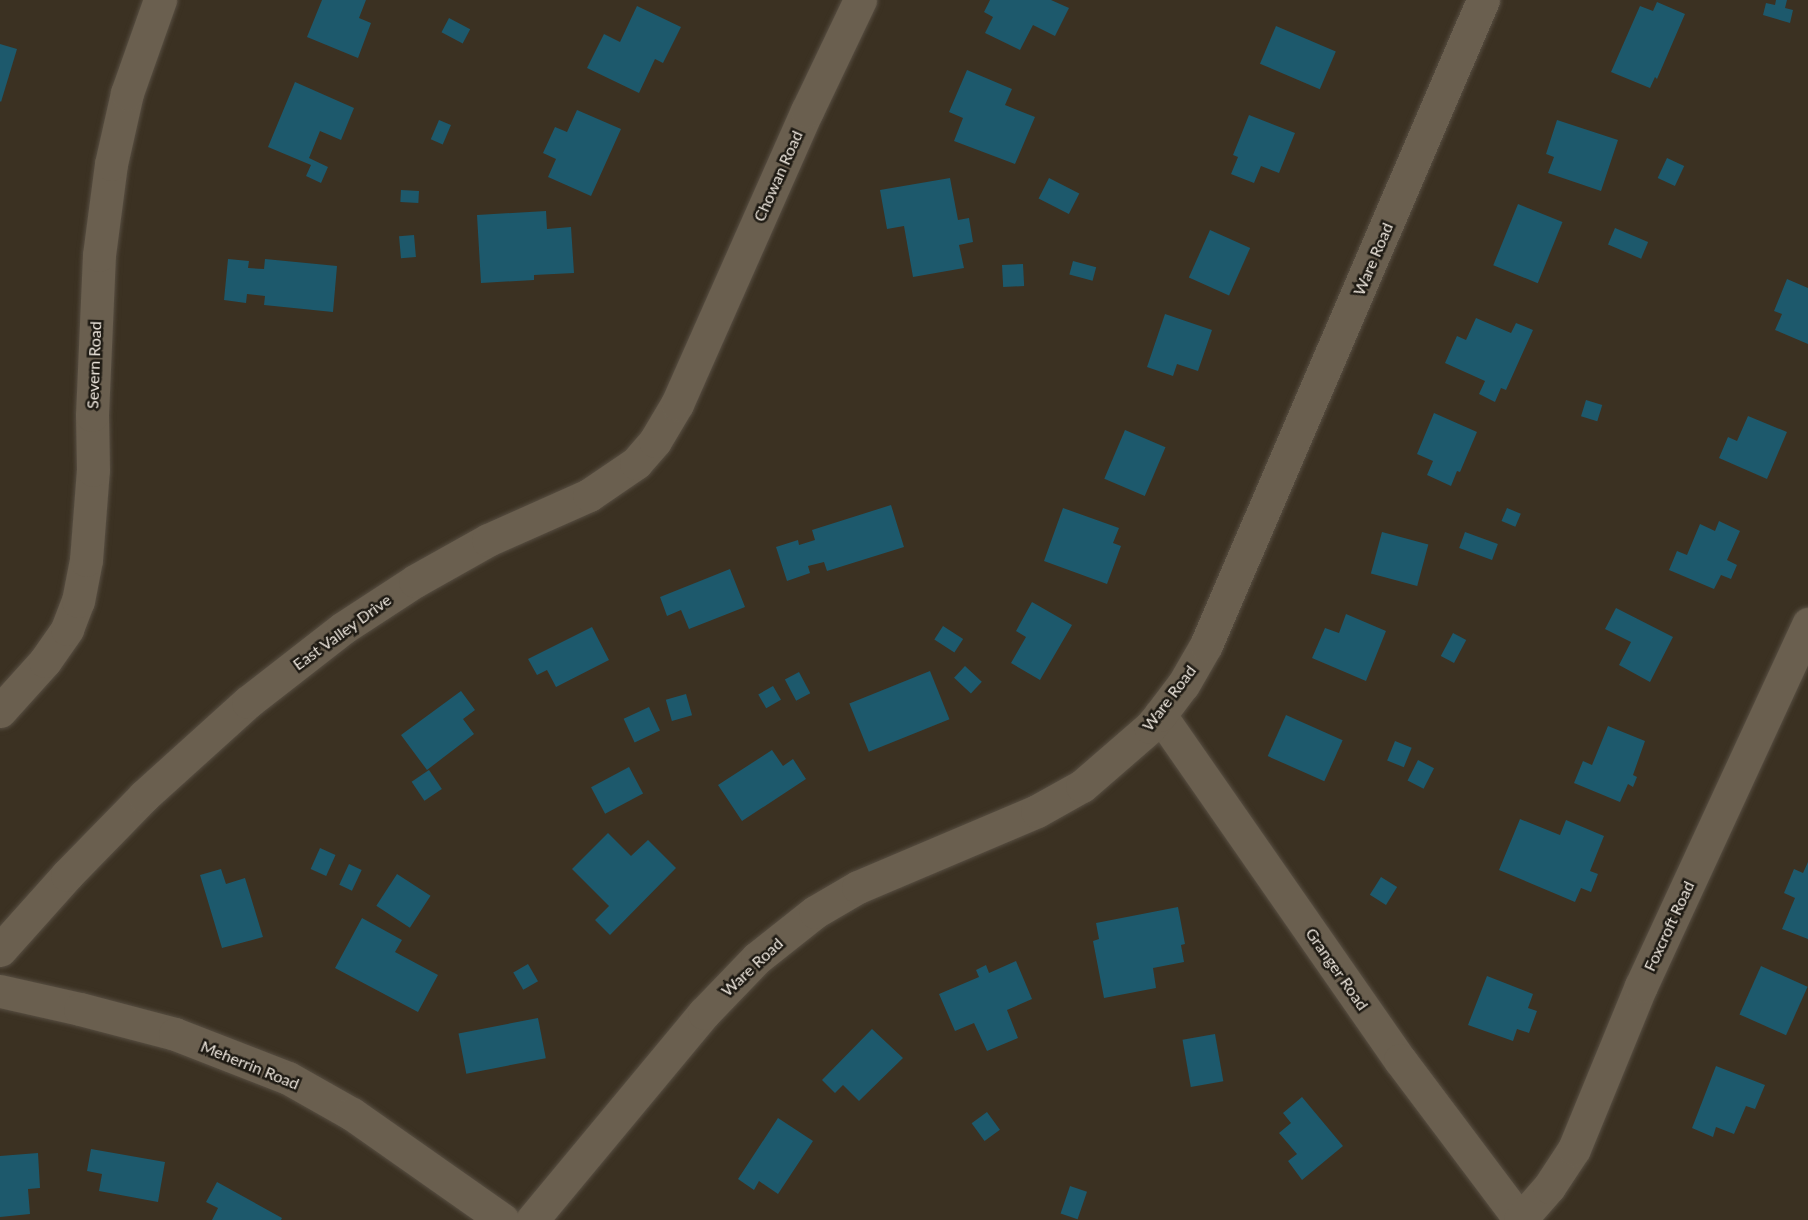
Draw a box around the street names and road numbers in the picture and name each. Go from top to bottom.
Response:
street label: Chowan Road [749,128,807,224]
street label: Ware Road [1349,220,1397,298]
street label: Severn Road [83,321,105,409]
street label: East Valley Drive [289,590,395,674]
street label: Ware Road [1138,661,1200,735]
street label: Foxcroft Road [1640,878,1698,974]
street label: Granger Road [1302,924,1372,1014]
street label: Ware Road [717,934,787,1000]
street label: Meherrin Road [198,1037,302,1093]

